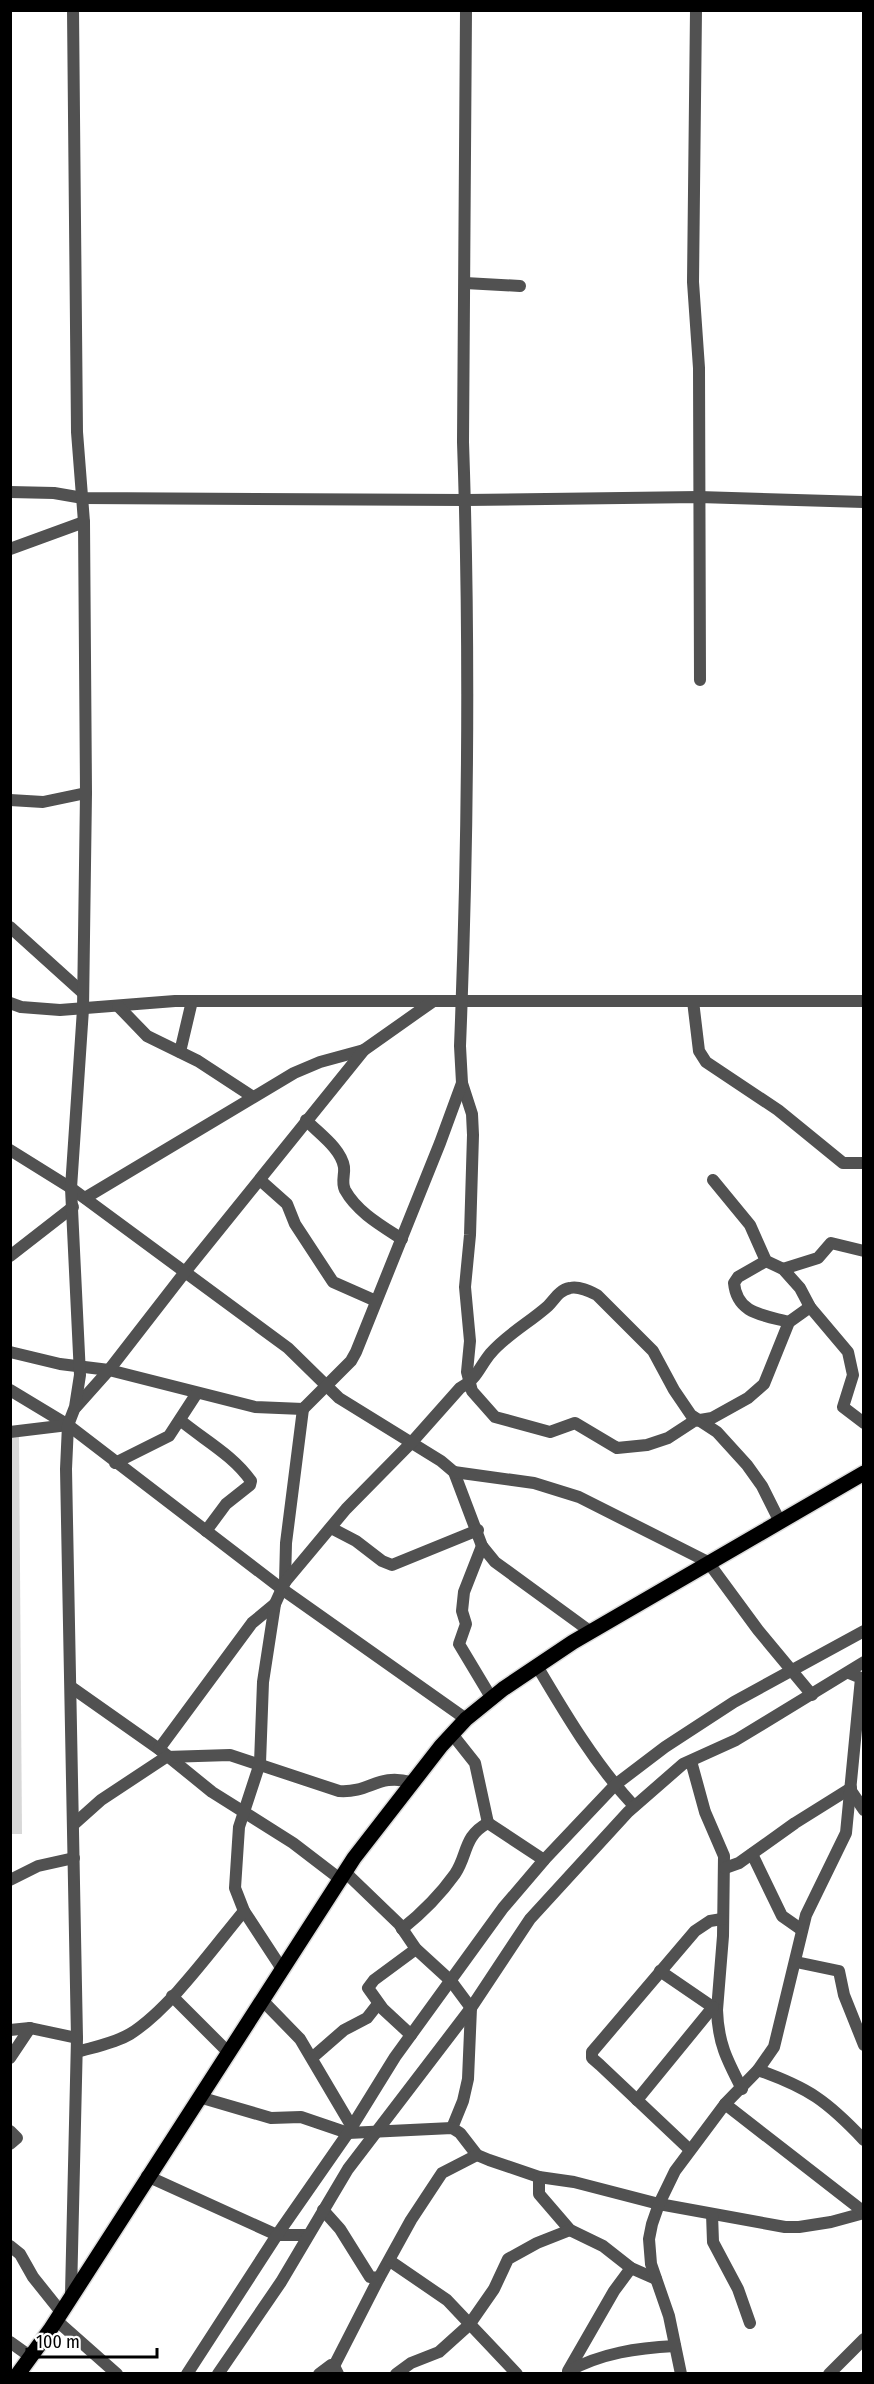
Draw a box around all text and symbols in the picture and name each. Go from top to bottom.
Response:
scale bar [27,2321,158,2359]
text: 100 m [36,2331,80,2353]

